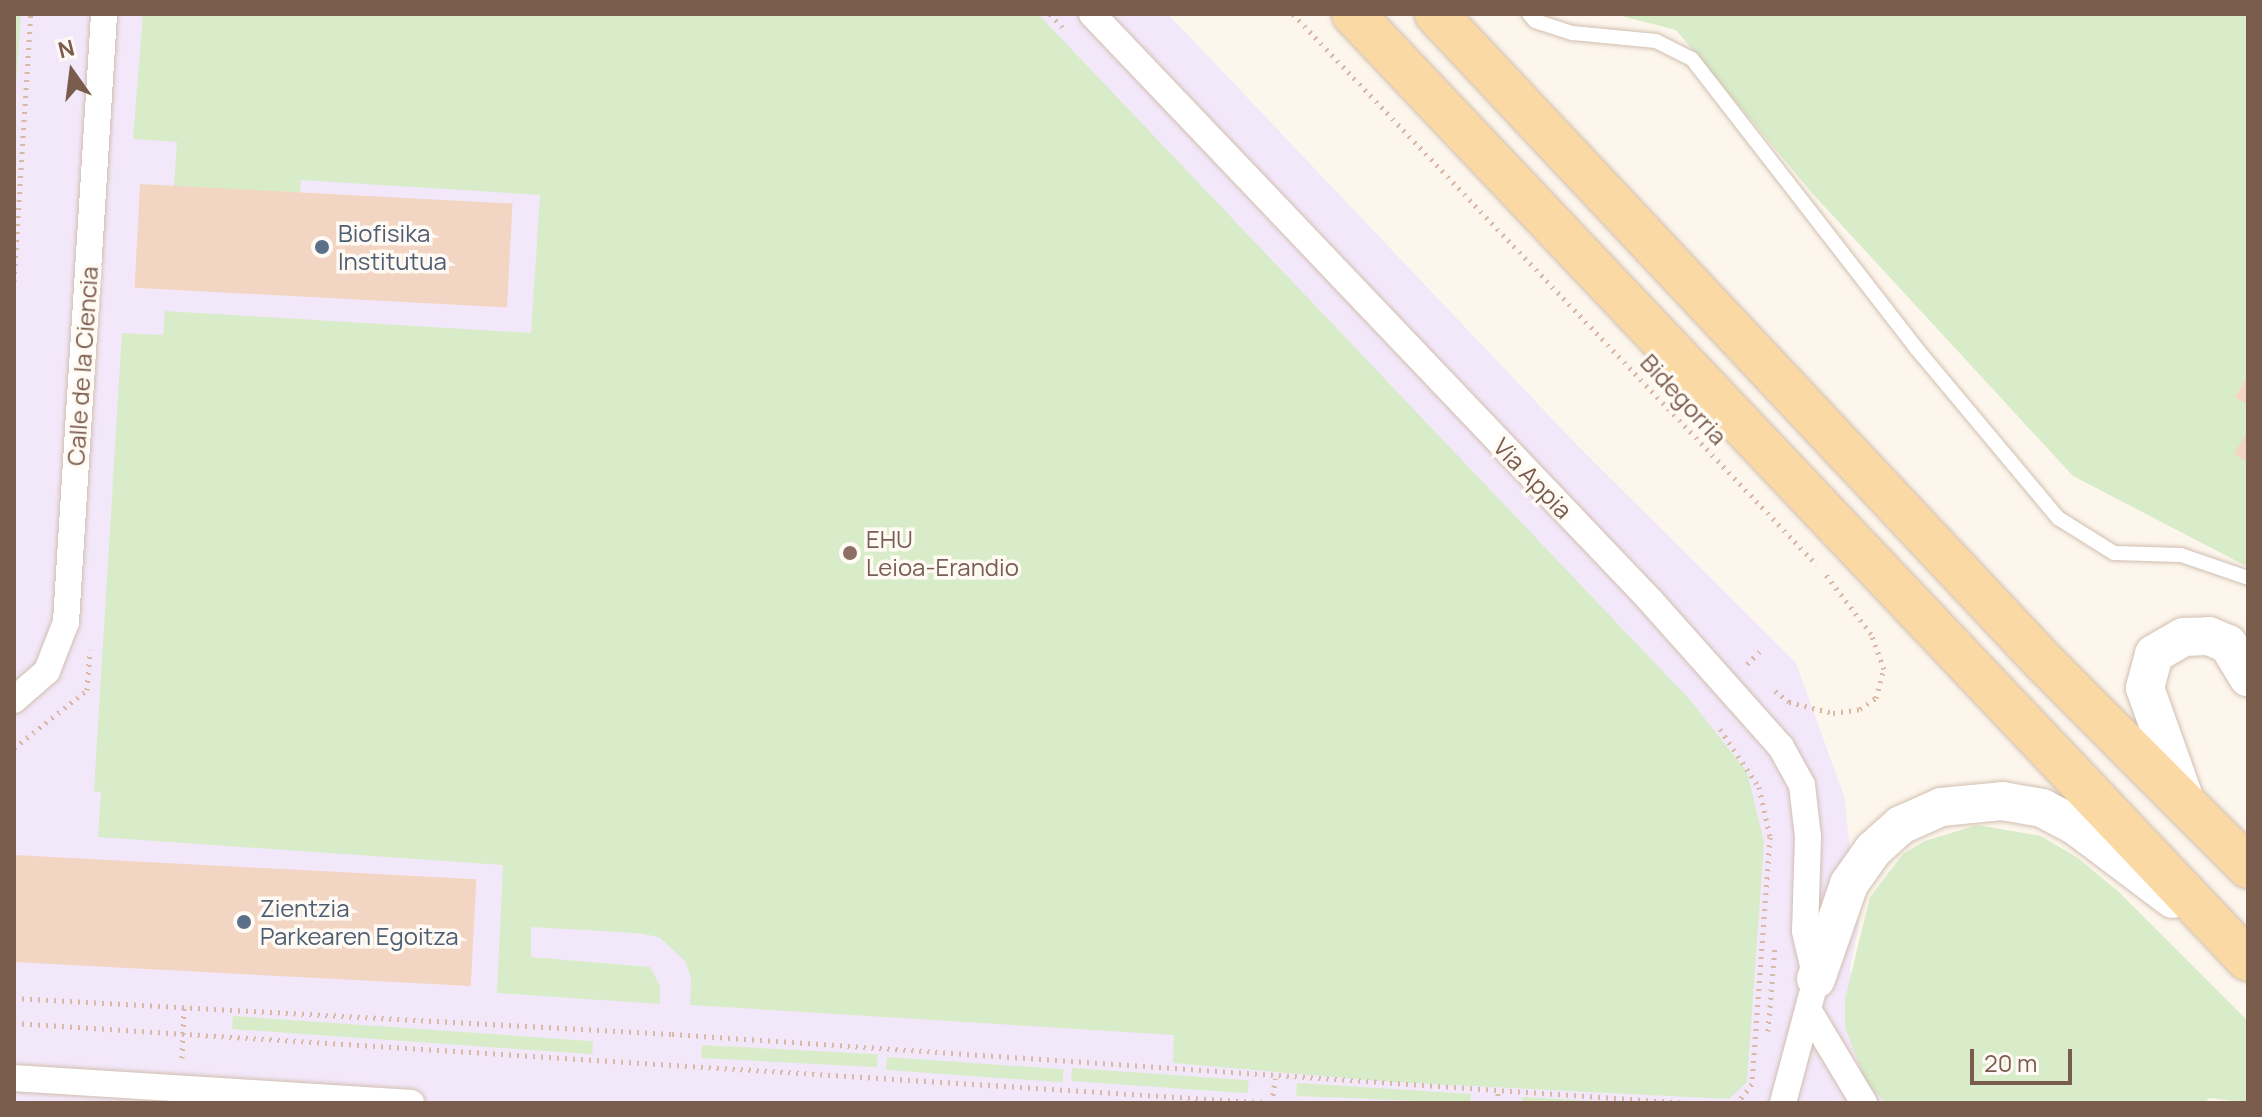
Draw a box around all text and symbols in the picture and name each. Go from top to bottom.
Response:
north arrow [32,32,112,112]
text: N [55,32,77,65]
place label: Biofisika Institutua [338,219,447,275]
marker: Biofisika Institutua [313,238,331,256]
street label: Calle de la Ciencia [61,265,103,467]
street label: Bidegorria [1635,348,1733,450]
street label: Via Appia [1488,432,1578,524]
place label: EHU Leioa-Erandio [866,525,1019,581]
marker: EHU Leioa-Erandio [841,544,859,562]
place label: Zientzia Parkearen Egoitza [260,894,458,950]
marker: Zientzia Parkearen Egoitza [235,913,253,931]
scale bar [1974,1033,2076,1083]
text: 20 m [1984,1046,2037,1079]

